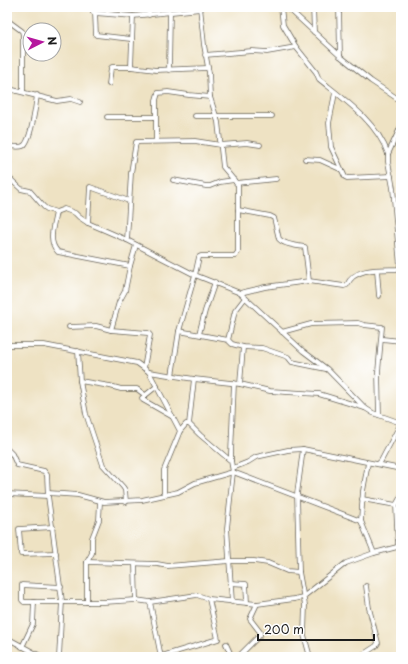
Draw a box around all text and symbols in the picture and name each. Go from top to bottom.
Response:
north arrow [22,22,62,62]
text: N [44,36,61,46]
scale bar [258,616,374,642]
text: 200 m [264,620,304,638]

